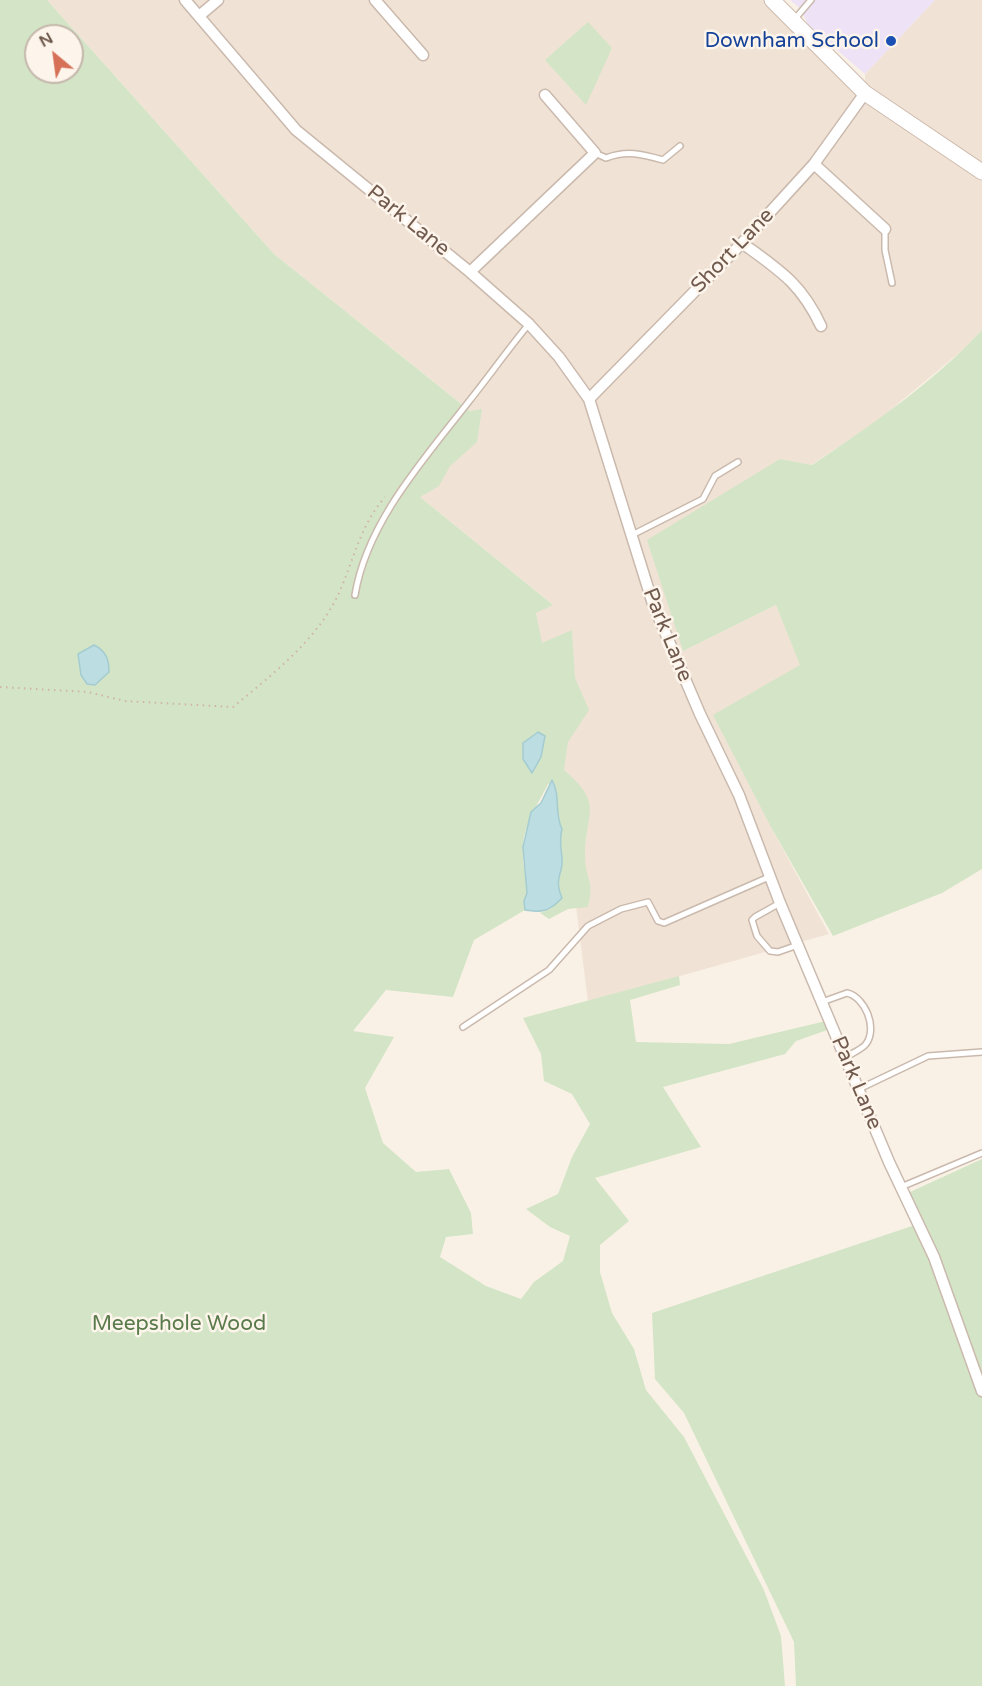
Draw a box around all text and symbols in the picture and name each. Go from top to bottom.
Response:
north arrow [24,24,84,84]
text: N [36,28,57,52]
place label: Downham School [705,28,879,54]
marker: Downham School [884,34,898,48]
street label: Park Lane [362,180,454,262]
street label: Short Lane [686,203,780,299]
street label: Park Lane [637,584,697,686]
street label: Park Lane [825,1033,887,1133]
park label: Meepshole Wood [92,1311,266,1337]

